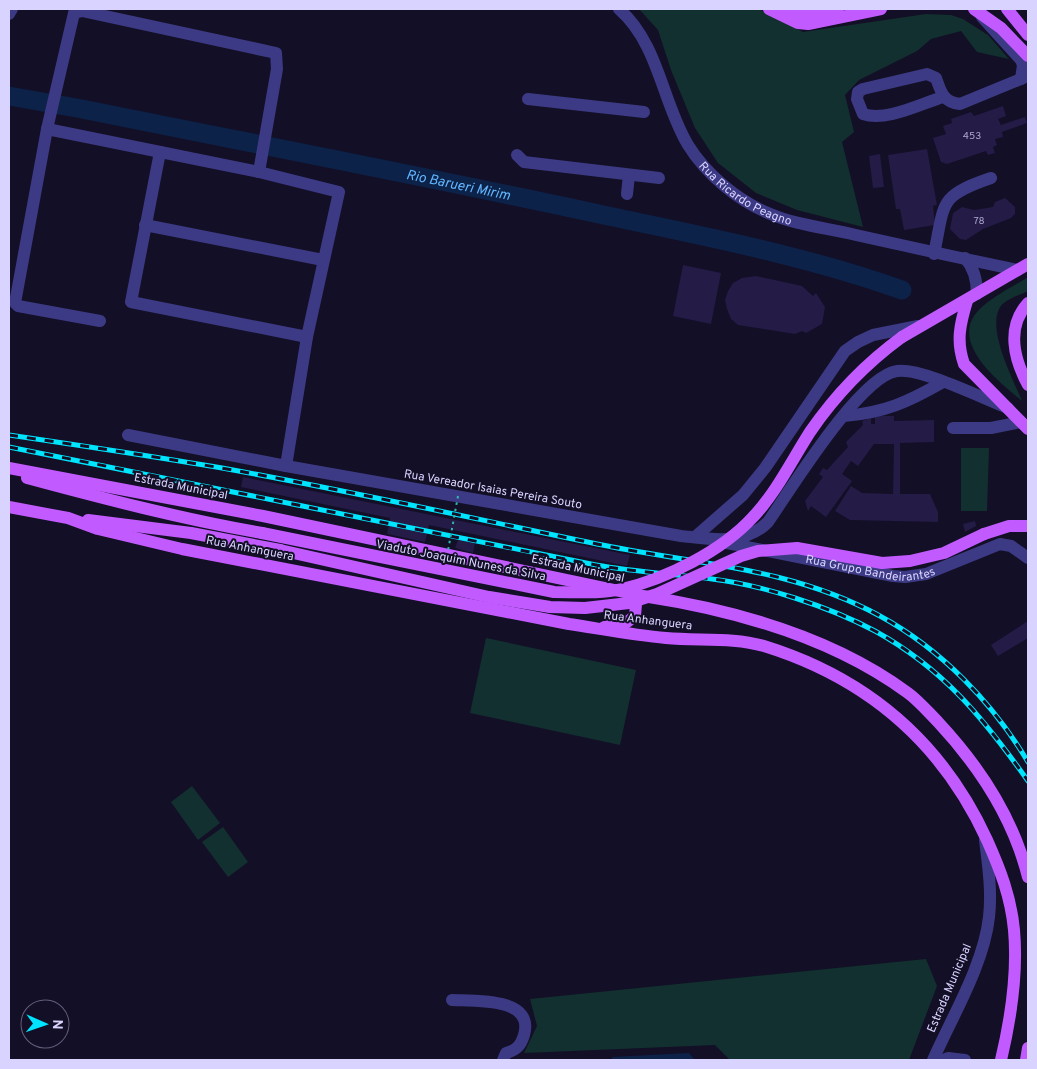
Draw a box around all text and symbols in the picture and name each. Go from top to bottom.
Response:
house number: 453 [963,130,981,143]
street label: Rua Ricardo Peagno [695,159,794,230]
water label: Rio Barueri Mirim [405,167,512,205]
house number: 78 [973,215,985,228]
street label: Rua Vereador Isaias Pereira Souto [403,466,583,514]
street label: Estrada Municipal [133,470,229,504]
street label: Rua Anhanguera [205,533,295,565]
street label: Viaduto Joaquim Nunes da Silva [374,537,547,585]
street label: Estrada Municipal [530,551,626,587]
street label: Rua Grupo Bandeirantes [804,552,938,586]
street label: Rua Anhanguera [603,608,693,634]
street label: Estrada Municipal [924,942,976,1035]
north arrow [20,999,70,1049]
text: N [48,1019,65,1030]

